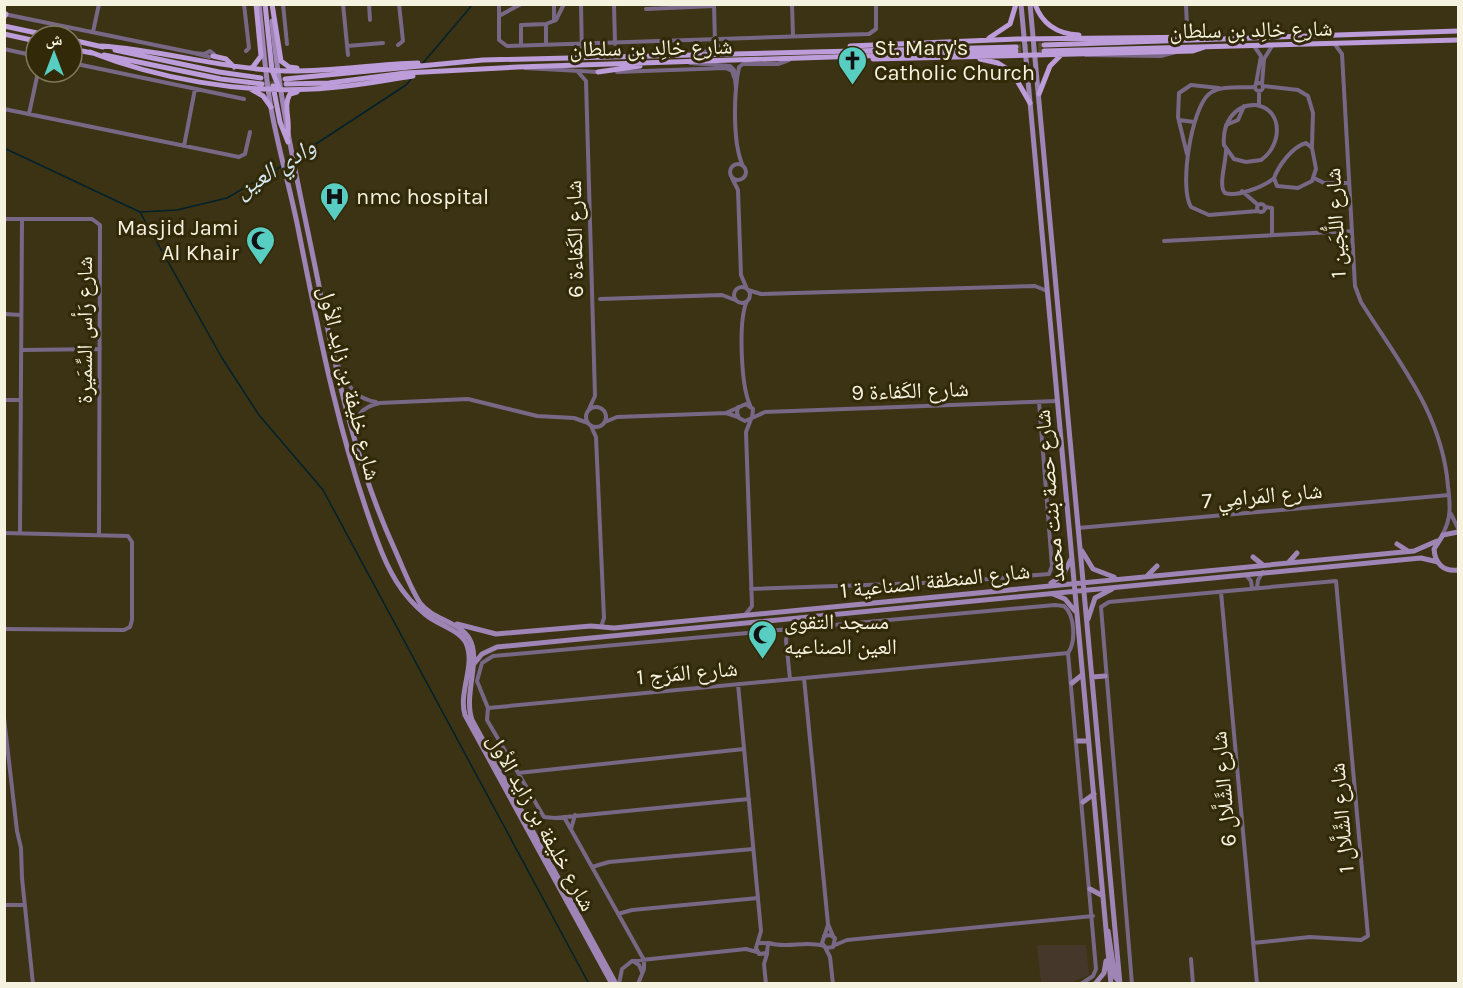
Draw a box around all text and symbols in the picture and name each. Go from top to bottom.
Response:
street label: شارع خالِد بن سلطان [1169,16,1333,44]
north arrow [24,24,84,84]
text: ش [46,30,63,49]
street label: شارع خالِد بن سلطان [569,34,733,62]
place label: St. Mary's Catholic Church [874,35,1035,86]
church icon: St. Mary's Catholic Church [837,44,869,86]
water label: وادي العين [229,132,323,208]
street label: شارع اللُّجَين 1 [1317,167,1352,279]
hospital icon: nmc hospital [319,180,351,222]
street label: شارع الكَفاءة 6 [561,180,589,298]
place label: nmc hospital [356,184,489,210]
place label: Masjid Jami Al Khair [117,215,239,266]
mosque icon: Masjid Jami Al Khair [244,224,276,266]
street label: شارع رَأس السِّمَيرة [71,256,98,404]
street label: شارع خليفة بن زايد الأول [312,283,386,483]
street label: شارع الكَفاءة 9 [851,376,969,406]
street label: شارع حصة بنت محمد [1029,409,1070,583]
street label: شارع المَرامِي 7 [1201,478,1324,518]
street label: شارع المنطقة الصناعية 1 [839,558,1031,604]
place label: مسجد التقوى العين الصناعيه [784,609,897,660]
mosque icon: مسجد التقوى العين الصناعيه [747,618,779,660]
street label: شارع المَزج 1 [635,656,739,690]
street label: شارع خليفة بن زايد الأول [481,729,601,916]
street label: شارع الشَّلَّال 6 [1204,730,1242,848]
street label: شارع الشَّلَّال 1 [1322,762,1360,874]

